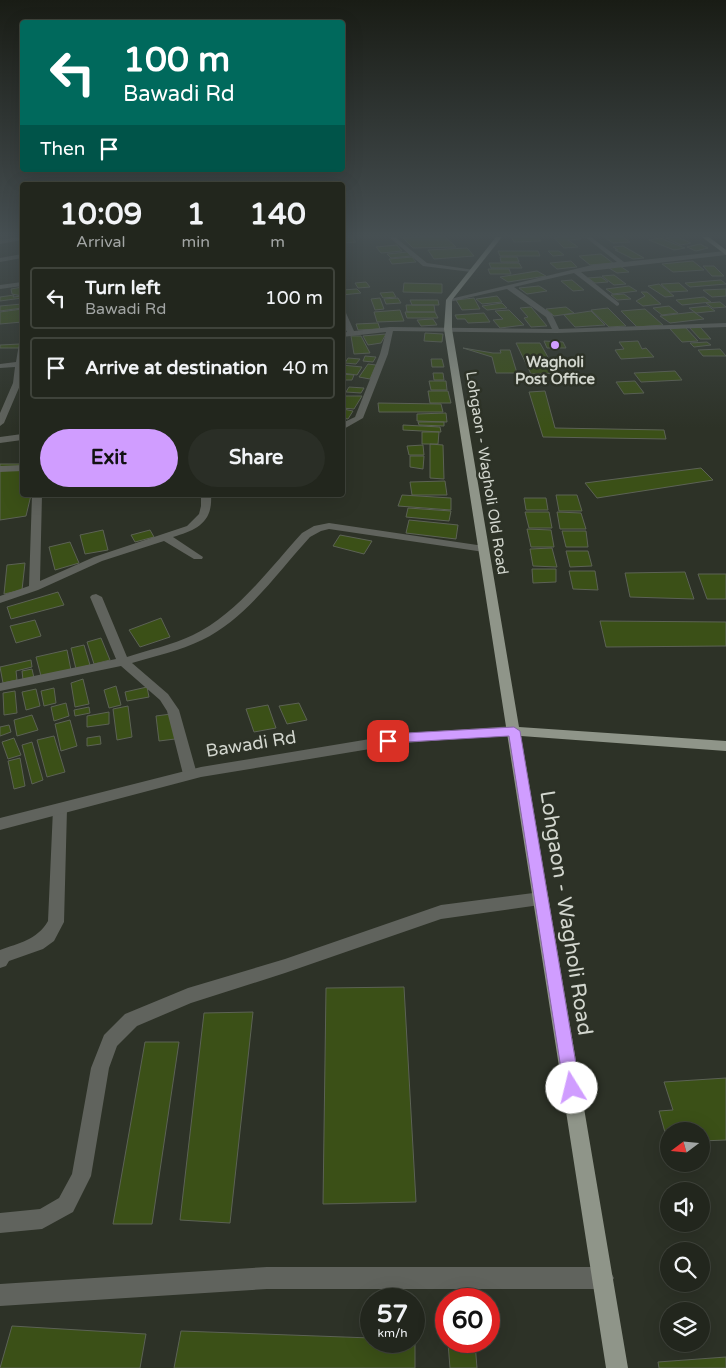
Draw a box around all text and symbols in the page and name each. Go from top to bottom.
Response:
text: 100 m [123,39,230,81]
icon: left [40,40,105,105]
text: Bawadi Rd [123,81,235,107]
icon: arrive [95,135,123,163]
text: Then [40,138,85,160]
text: 10:09 [59,196,142,233]
text: 1 [186,196,205,233]
text: 140 [249,196,306,233]
text: Arrival [76,232,126,252]
text: min [182,232,210,252]
text: m [270,232,285,252]
text: Turn left [85,277,161,299]
icon: left [42,284,70,312]
text: 100 m [265,287,323,309]
text: Bawadi Rd [85,299,166,319]
marker: Wagholi Post Office [549,339,561,351]
place label: Wagholi Post Office [515,353,595,388]
icon: arrive [42,354,70,382]
text: Arrive at destination [85,357,268,379]
text: 40 m [283,357,329,379]
street label: Lohgaon - Wagholi Old Road [462,370,512,576]
button: Exit [40,429,178,487]
button: Share [188,429,325,487]
pin [367,720,409,762]
street label: Bawadi Rd [204,726,298,762]
icon: arrive [374,727,402,755]
street label: Lohgaon - Wagholi Road [534,789,598,1037]
position arrow [545,1061,597,1113]
north arrow [660,1122,710,1172]
map controls [660,1122,710,1352]
button: sound [660,1182,710,1232]
button: search [660,1242,710,1292]
speed limit sign: 60 [435,1288,500,1353]
text: 57 [377,1299,408,1329]
button: layers [660,1302,710,1352]
text: km/h [377,1326,408,1340]

